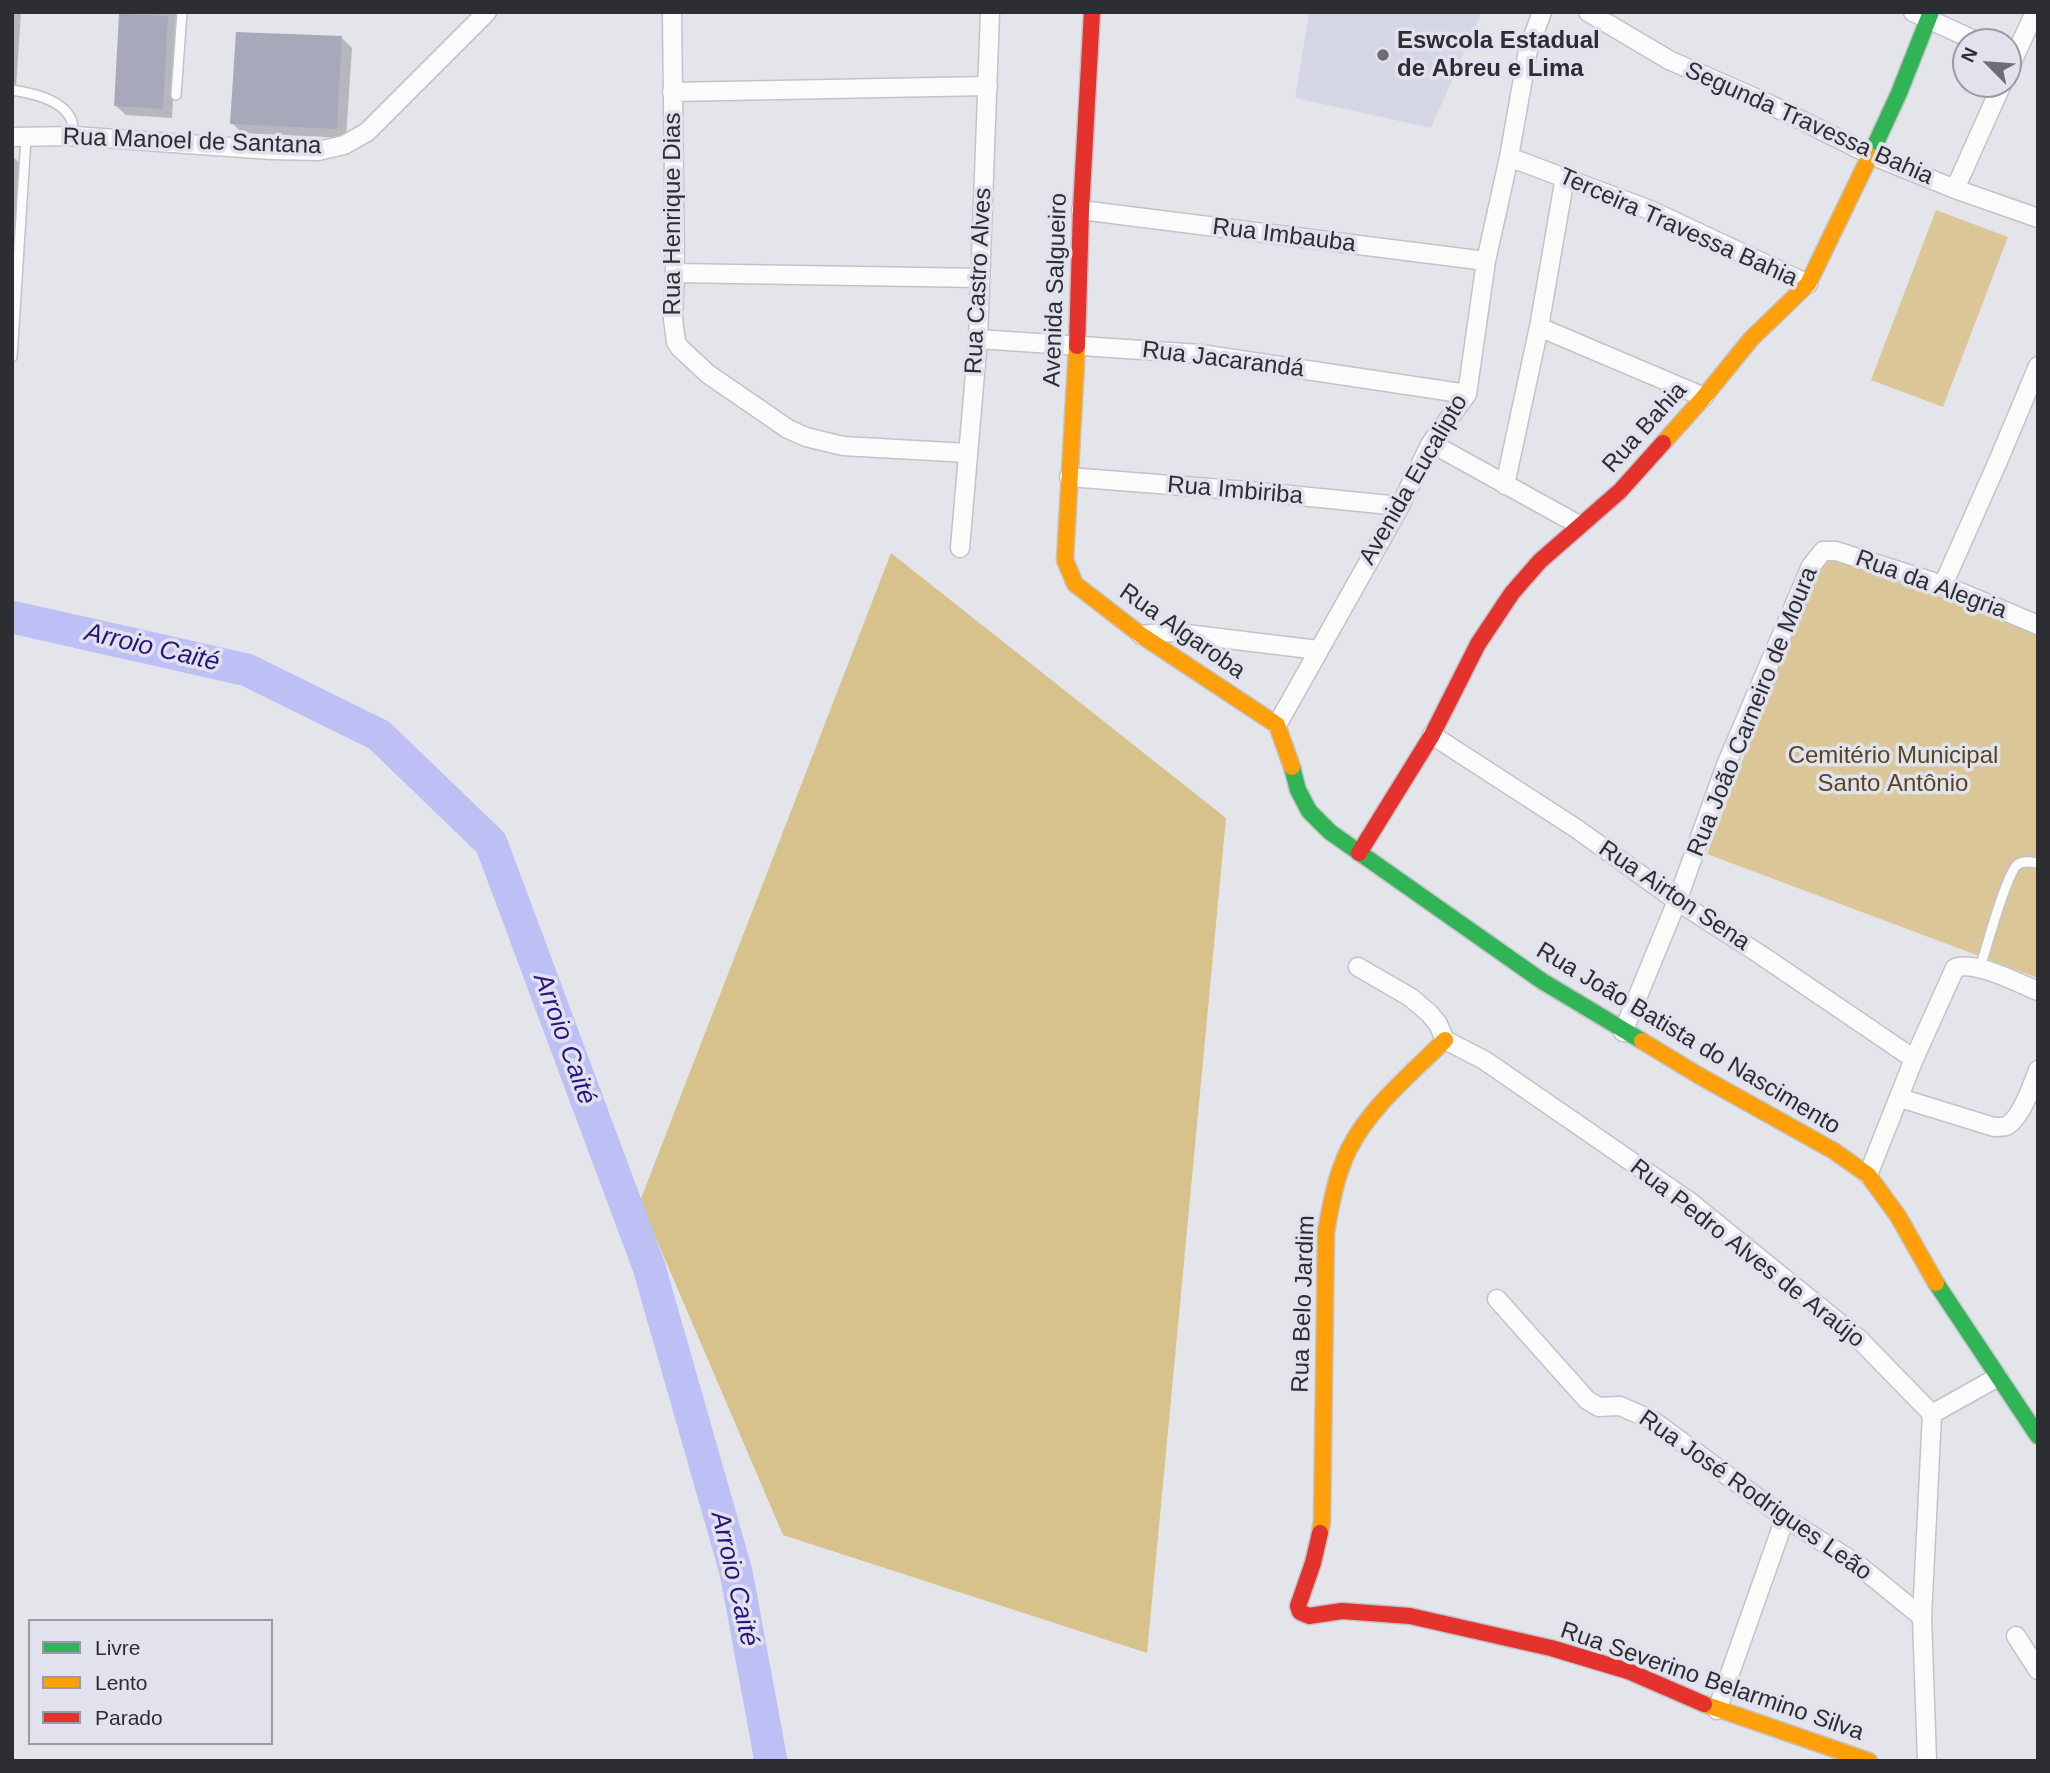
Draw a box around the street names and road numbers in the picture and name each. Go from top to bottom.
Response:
street label: Segunda Travessa Bahia [1680,56,1938,192]
street label: Rua Henrique Dias [659,113,687,315]
street label: Rua Manoel de Santana [62,123,322,161]
street label: Terceira Travessa Bahia [1554,162,1802,294]
street label: Rua Castro Alves [960,187,998,375]
street label: Avenida Salgueiro [1038,192,1074,388]
street label: Rua Imbauba [1211,213,1357,259]
street label: Rua Jacarandá [1140,336,1306,384]
street label: Rua Bahia [1597,377,1693,479]
street label: Avenida Eucalipto [1354,390,1474,570]
street label: Rua Imbiriba [1166,471,1304,511]
street label: Rua da Alegria [1851,544,2011,626]
street label: Rua João Carneiro de Moura [1682,563,1824,861]
street label: Rua Algaroba [1114,578,1250,686]
street label: Rua Airton Sena [1593,835,1755,957]
street label: Rua João Batista do Nascimento [1531,937,1845,1141]
street label: Rua Pedro Alves de Araújo [1624,1154,1870,1354]
street label: Rua Belo Jardim [1287,1215,1321,1393]
street label: Rua José Rodrigues Leão [1633,1405,1877,1587]
street label: Rua Severino Belarmino Silva [1557,1616,1867,1748]

